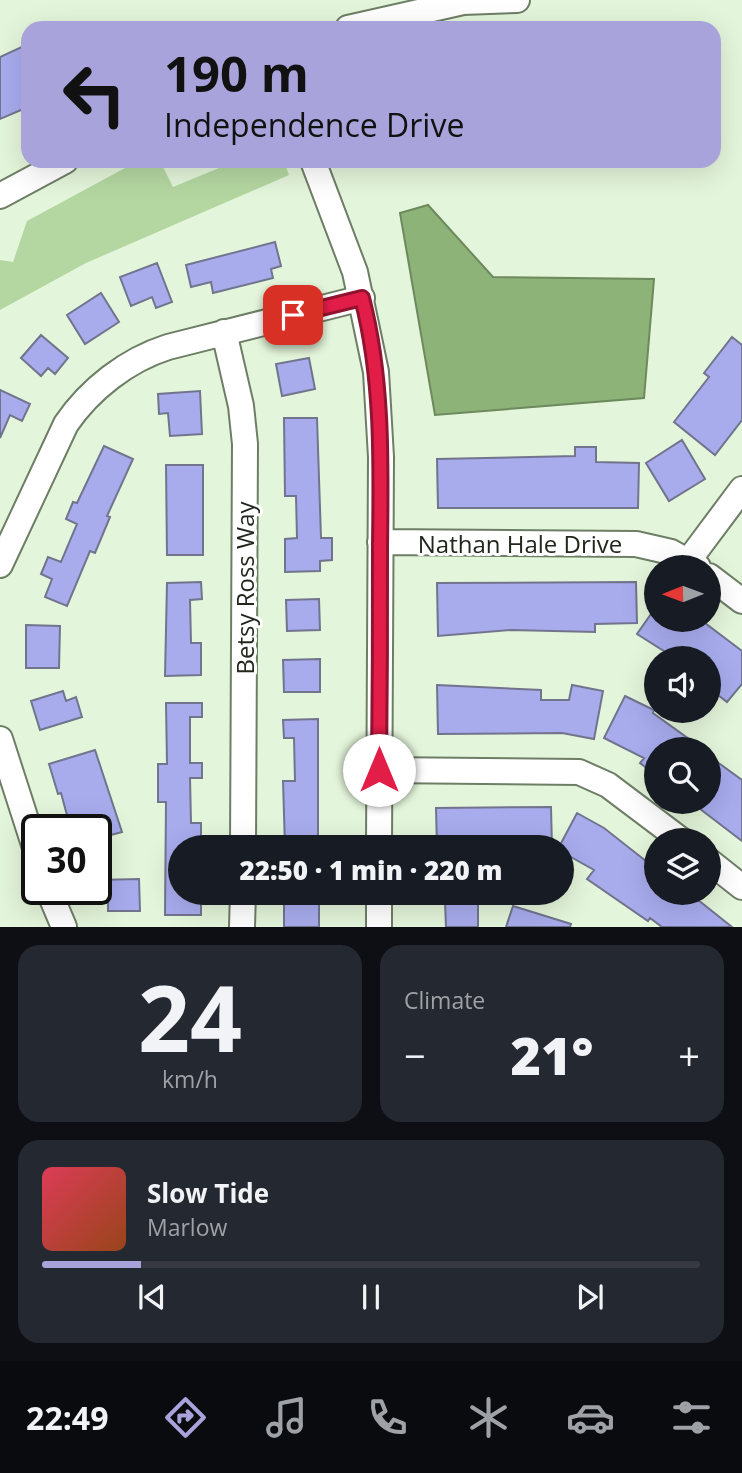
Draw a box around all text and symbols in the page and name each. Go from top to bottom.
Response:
text: 190 m [164,40,309,106]
icon: left [49,49,140,140]
text: Independence Drive [164,103,464,146]
pin [263,285,323,345]
icon: arrive [274,296,312,334]
street label: Betsy Ross Way [228,500,261,675]
street label: Nathan Hale Drive [418,527,622,560]
north arrow [644,555,721,632]
map controls [644,555,721,905]
button: sound [644,646,721,723]
position arrow [342,733,416,807]
button: search [644,737,721,814]
speed limit sign: 30 [21,814,112,905]
button: layers [644,828,721,905]
text: 22:50 · 1 min · 220 m [240,852,502,888]
text: 24 [138,955,242,1079]
text: Climate [404,984,485,1016]
text: 21° [511,1019,593,1090]
text: − [404,1029,426,1081]
text: + [678,1029,700,1081]
text: km/h [162,1063,218,1095]
text: Slow Tide [147,1175,269,1211]
text: Marlow [147,1211,227,1243]
icon: previous [133,1278,171,1316]
icon: pause [352,1278,390,1316]
icon: next [571,1278,609,1316]
icon: directions [161,1393,210,1442]
icon: music [262,1393,311,1442]
icon: phone [363,1393,412,1442]
icon: climate [464,1393,513,1442]
icon: car [566,1393,615,1442]
icon: filters [667,1393,716,1442]
text: 22:49 [26,1396,108,1439]

